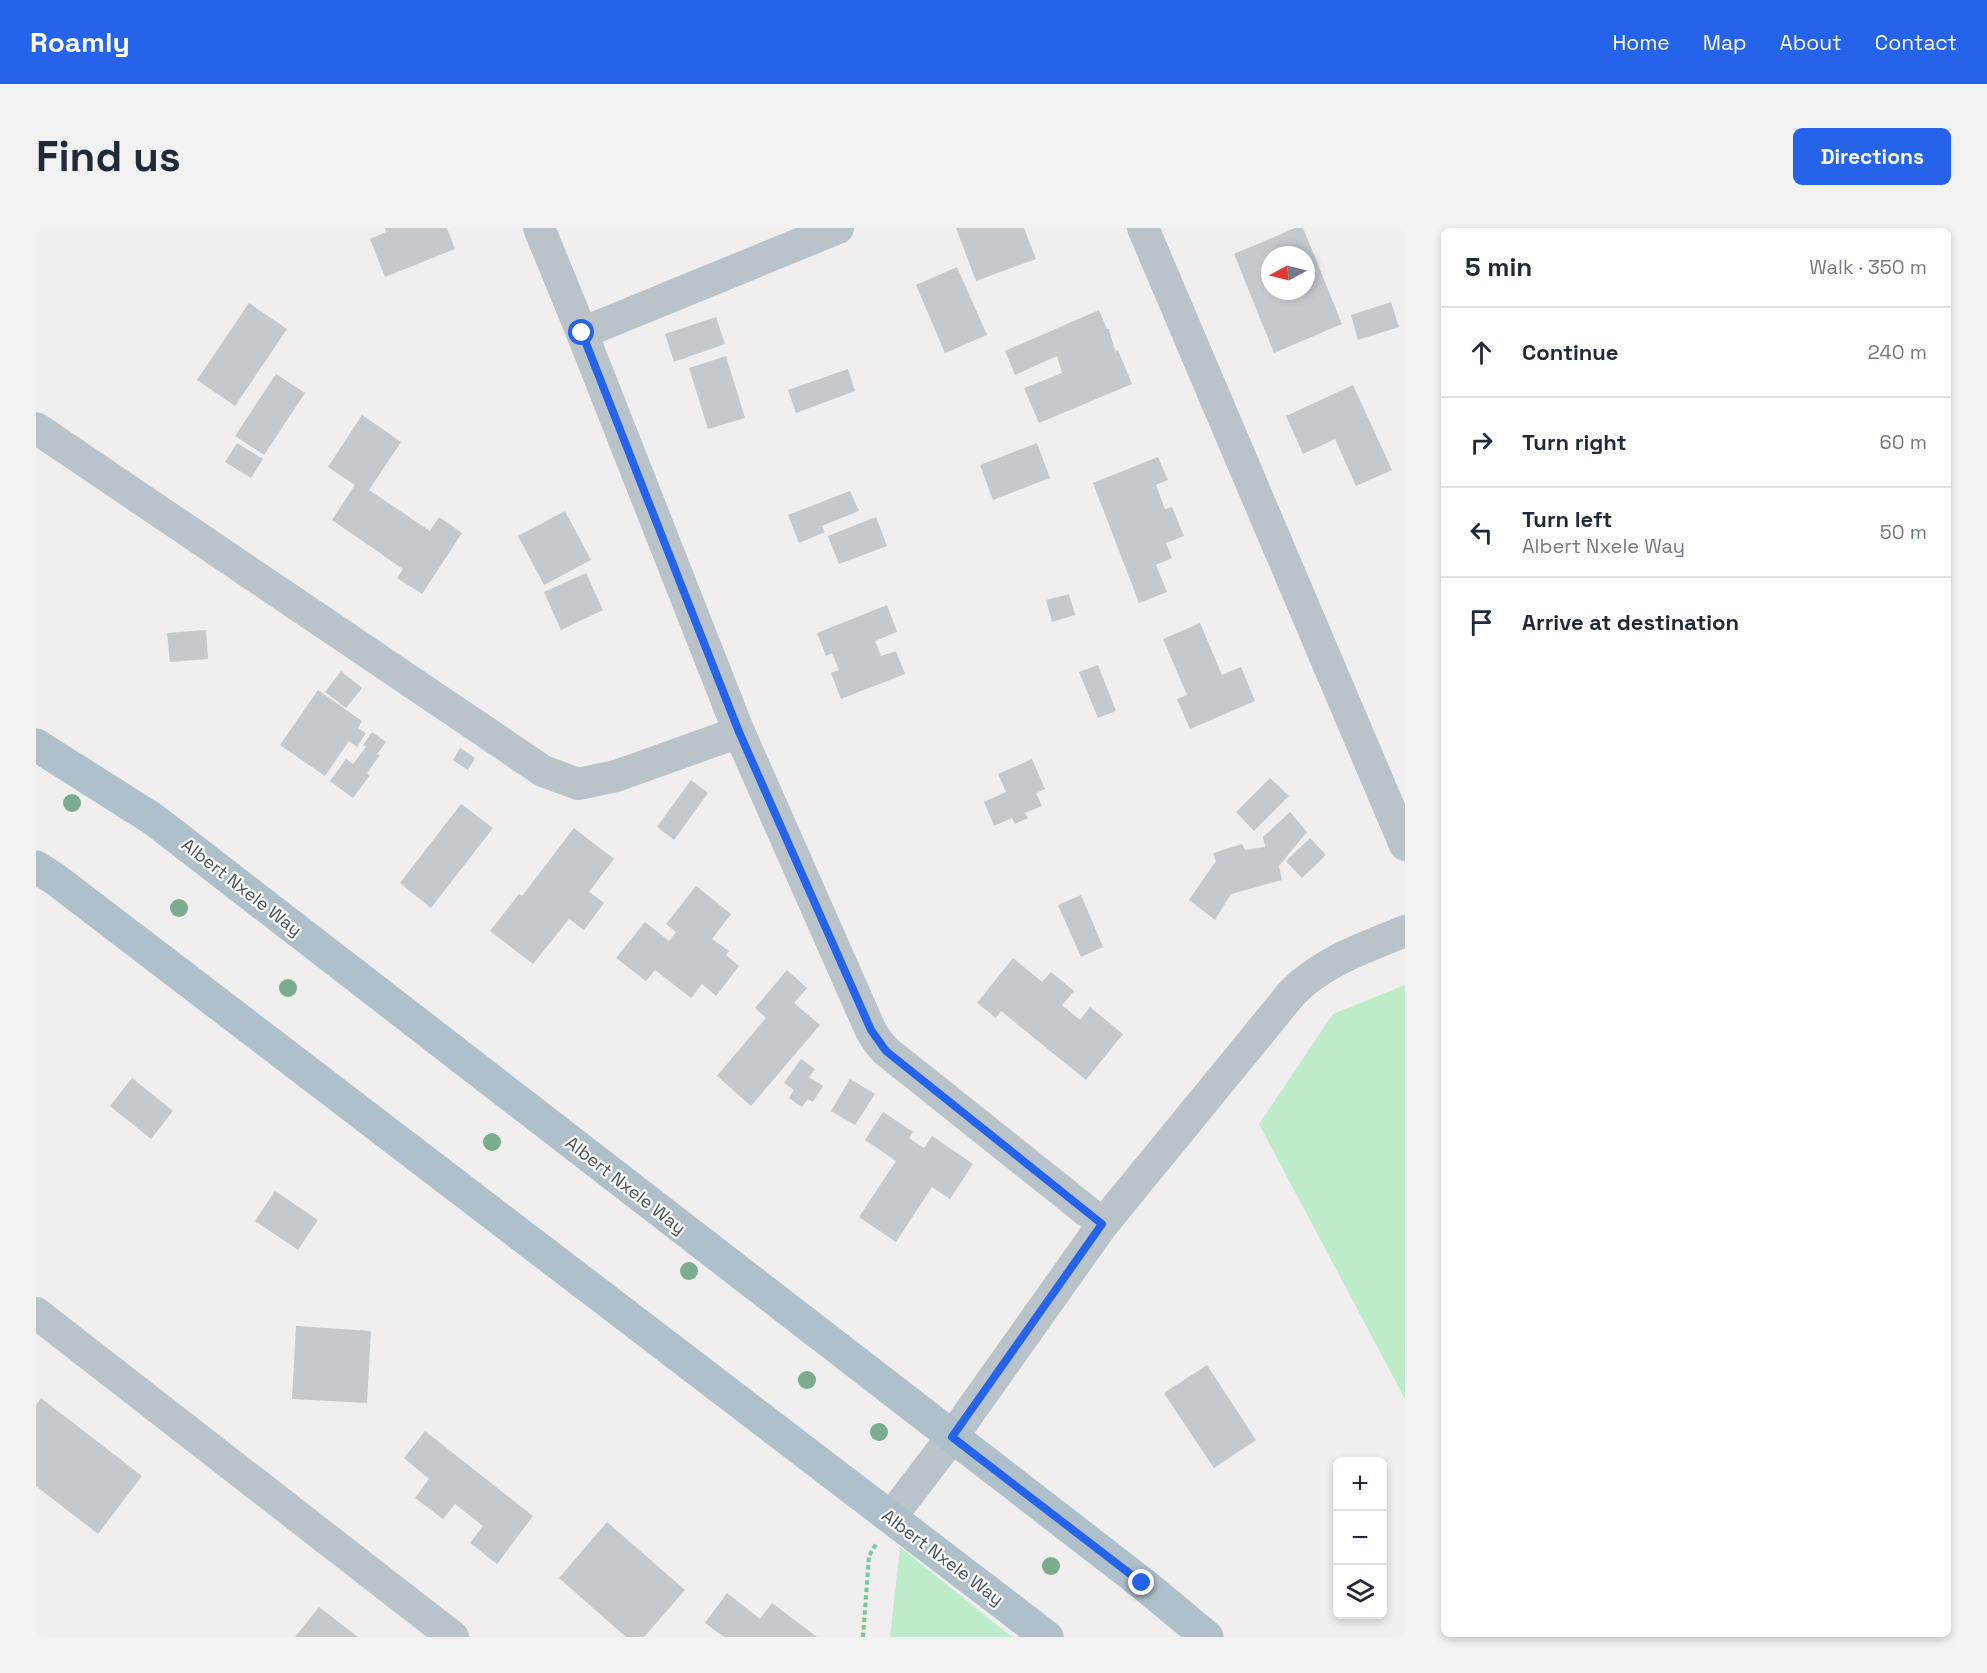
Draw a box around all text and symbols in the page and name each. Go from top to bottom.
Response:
text: Roamly [30,24,130,60]
text: Home [1612,29,1670,56]
text: Map [1703,29,1747,56]
text: About [1780,29,1842,56]
text: Contact [1875,29,1957,56]
button: Directions [1793,128,1951,185]
text: Find us [36,130,181,183]
north arrow [1261,246,1315,300]
text: 5 min [1465,250,1532,284]
text: Walk · 350 m [1809,254,1927,280]
route start [568,319,594,345]
icon: ahead [1465,336,1498,369]
text: Continue [1522,338,1618,366]
text: 240 m [1868,339,1927,365]
icon: right [1465,426,1498,459]
text: Turn right [1522,428,1627,456]
text: 60 m [1880,429,1927,455]
text: Turn left [1522,505,1612,533]
icon: left [1465,516,1498,549]
text: 50 m [1880,519,1927,545]
text: Albert Nxele Way [1522,533,1685,559]
icon: arrive [1465,606,1498,639]
text: Arrive at destination [1522,608,1739,636]
street label: Albert Nxele Way [177,833,307,941]
street label: Albert Nxele Way [561,1131,691,1239]
map controls [1333,1457,1387,1619]
button: + [1333,1457,1387,1511]
street label: Albert Nxele Way [878,1504,1008,1610]
button: − [1333,1511,1387,1565]
button: layers [1333,1565,1387,1619]
route end [1128,1569,1154,1595]

